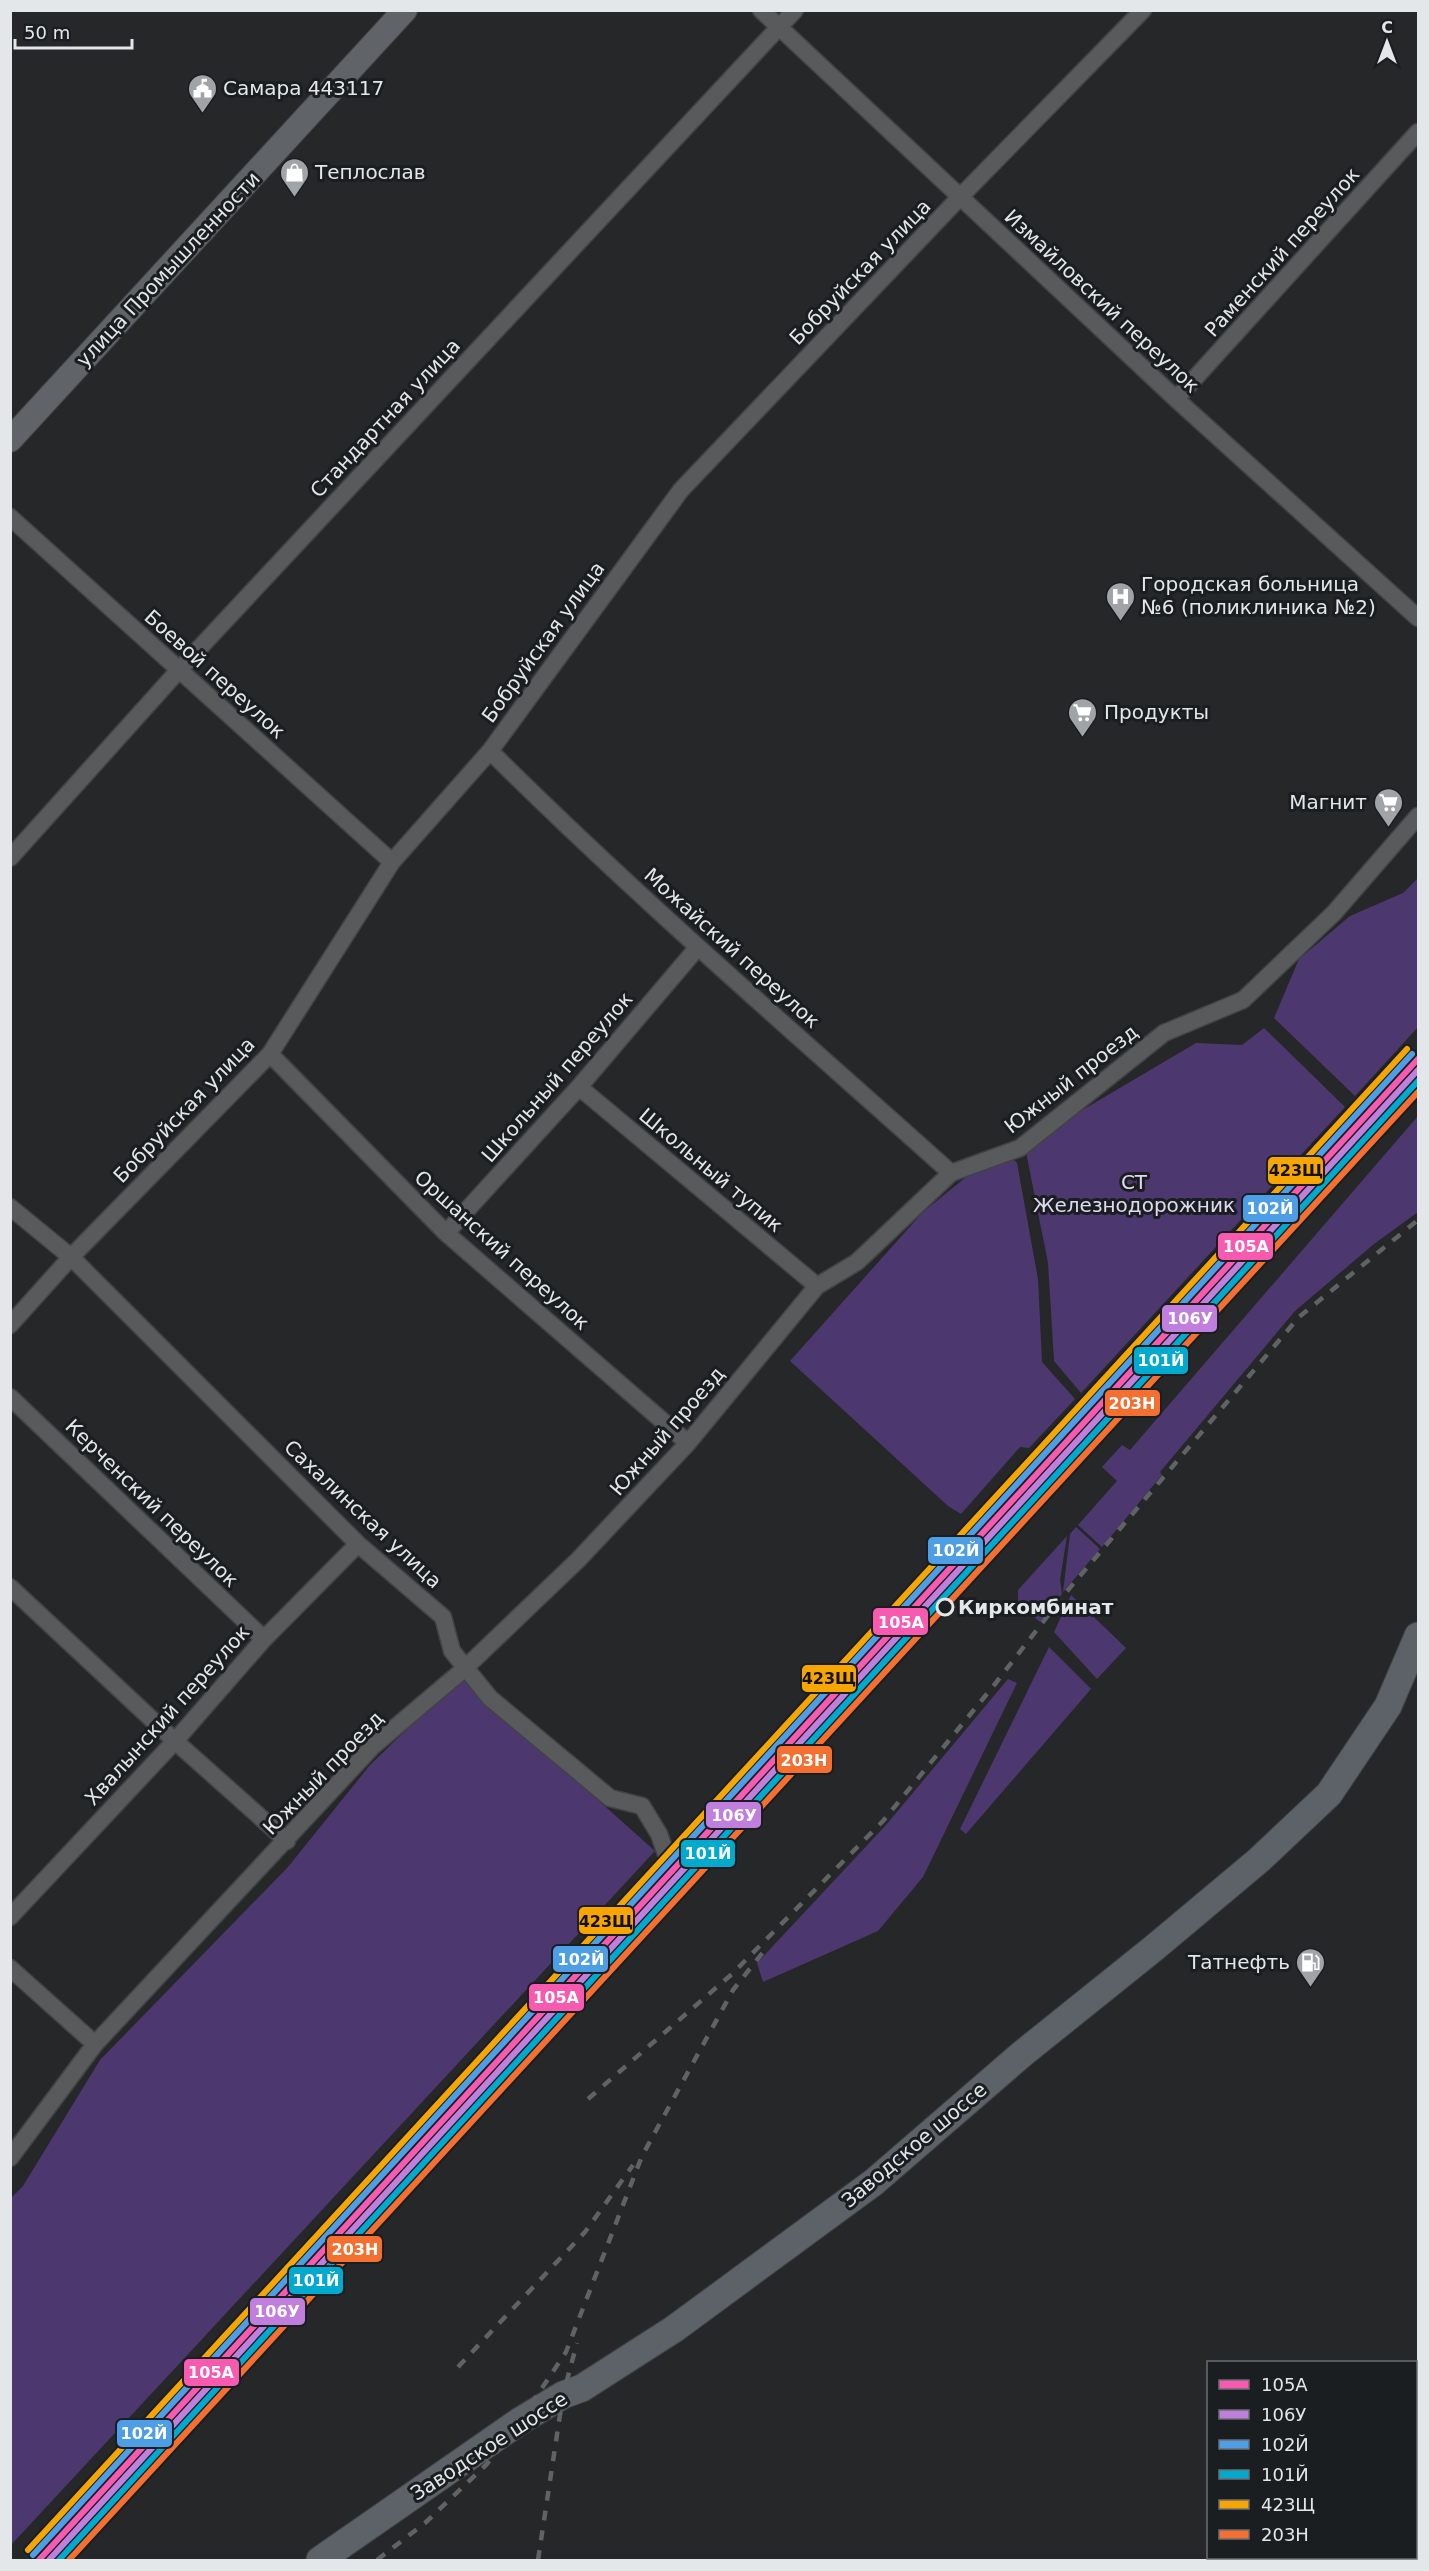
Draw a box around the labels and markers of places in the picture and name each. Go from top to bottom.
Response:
public building icon: Самара 443117 [186,72,218,114]
place label: Самара 443117 [223,76,384,100]
shop icon: Теплослав [278,156,310,198]
place label: Теплослав [314,160,425,184]
place label: Городская больница №6 (поликлиника №2) [1141,572,1376,619]
hospital icon: Городская больница №6 (поликлиника №2) [1104,580,1136,622]
supermarket icon: Продукты [1067,696,1099,738]
place label: Продукты [1104,700,1209,724]
supermarket icon: Магнит [1372,786,1404,828]
place label: Магнит [1289,790,1367,814]
place label: Киркомбинат [958,1595,1114,1619]
marker: Киркомбинат [936,1598,954,1616]
fuel station icon: Татнефть [1295,1946,1327,1988]
place label: Татнефть [1187,1950,1290,1974]

